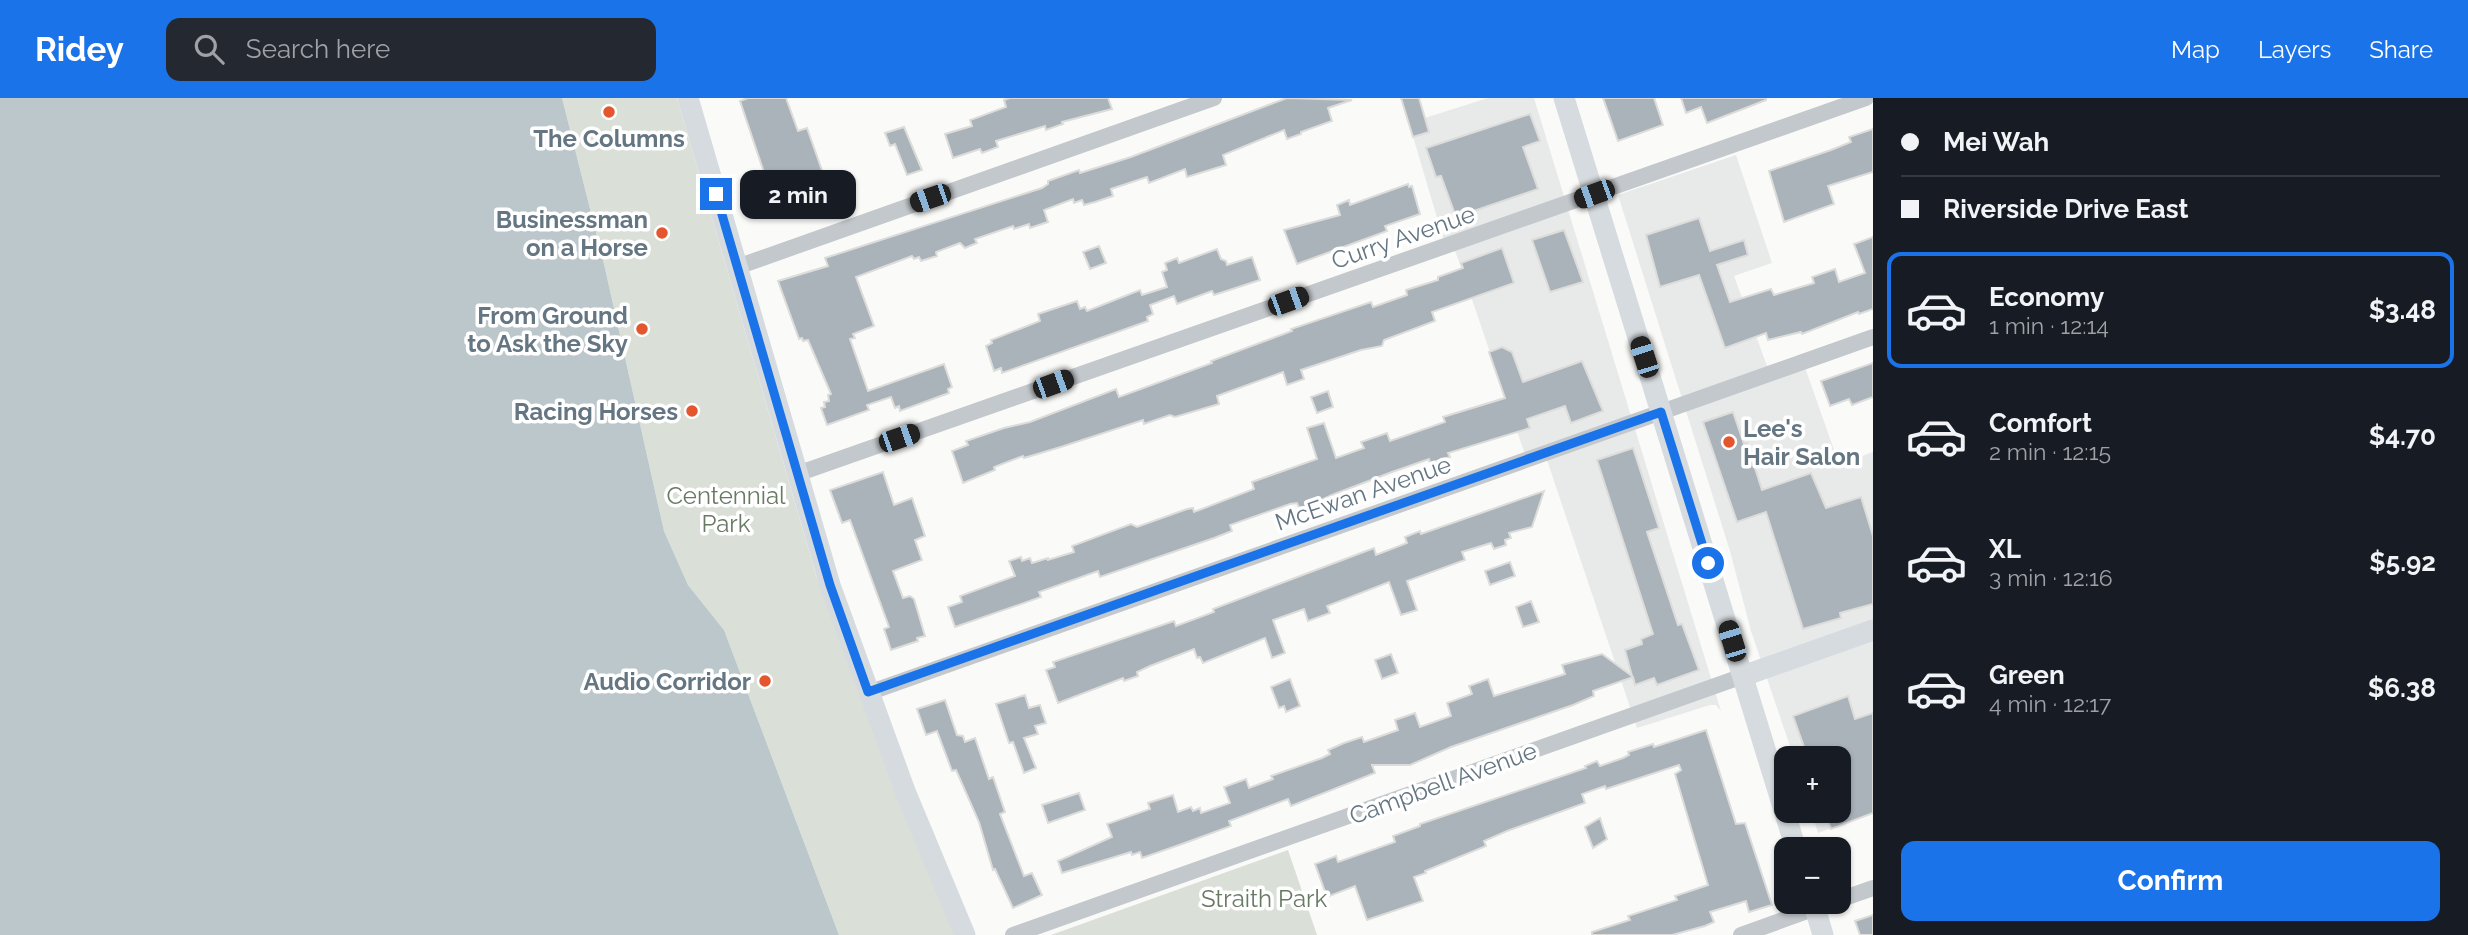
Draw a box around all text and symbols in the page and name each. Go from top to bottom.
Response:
search box [166,18,656,81]
text: Ridey [35,30,124,69]
icon: search [190,30,228,68]
text: Search here [246,34,390,64]
text: Map [2171,35,2220,64]
text: Layers [2258,35,2331,64]
text: Share [2369,35,2433,64]
marker: The Columns [601,104,617,120]
place label: The Columns [533,124,685,153]
text: Mei Wah [1943,127,2049,157]
callout: 2 min [740,170,856,218]
car [1571,177,1618,211]
route end [700,178,732,210]
text: 2 min [768,181,828,208]
car [907,181,954,215]
text: Riverside Drive East [1943,194,2189,224]
street label: Curry Avenue [1328,199,1478,275]
place label: Businessman on a Horse [496,205,648,262]
marker: Businessman on a Horse [654,225,670,241]
icon: car [1905,279,1968,342]
text: Economy [1989,282,2104,312]
car [1265,284,1312,318]
text: $3.48 [2369,295,2436,325]
place label: From Ground to Ask the Sky [467,301,628,358]
text: 1 min · 12:14 [1989,312,2109,339]
marker: From Ground to Ask the Sky [634,321,650,337]
car [1628,334,1661,380]
car [1030,367,1077,401]
place label: Racing Horses [514,397,678,426]
marker: Racing Horses [684,403,700,419]
icon: car [1905,405,1968,468]
text: Comfort [1989,408,2092,438]
place label: Lee's Hair Salon [1743,414,1860,471]
car [876,421,923,455]
text: $4.70 [2369,421,2436,451]
marker: Lee's Hair Salon [1721,434,1737,450]
text: 2 min · 12:15 [1989,438,2111,465]
street label: McEwan Avenue [1271,449,1455,537]
park label: Centennial Park [666,481,786,538]
icon: car [1905,531,1968,594]
text: XL [1989,534,2021,564]
route start [1692,547,1724,579]
text: $5.92 [2369,547,2436,577]
text: 3 min · 12:16 [1989,564,2113,591]
car [1716,618,1749,664]
icon: car [1905,657,1968,720]
text: Green [1989,660,2065,690]
place label: Audio Corridor [583,667,751,696]
marker: Audio Corridor [757,673,773,689]
text: $6.38 [2368,673,2436,703]
text: 4 min · 12:17 [1989,690,2111,717]
street label: Campbell Avenue [1345,736,1541,830]
map controls [1774,746,1851,914]
button: + [1774,746,1851,823]
button: − [1774,837,1851,914]
button: Confirm [1901,841,2440,921]
park label: Straith Park [1201,884,1327,913]

